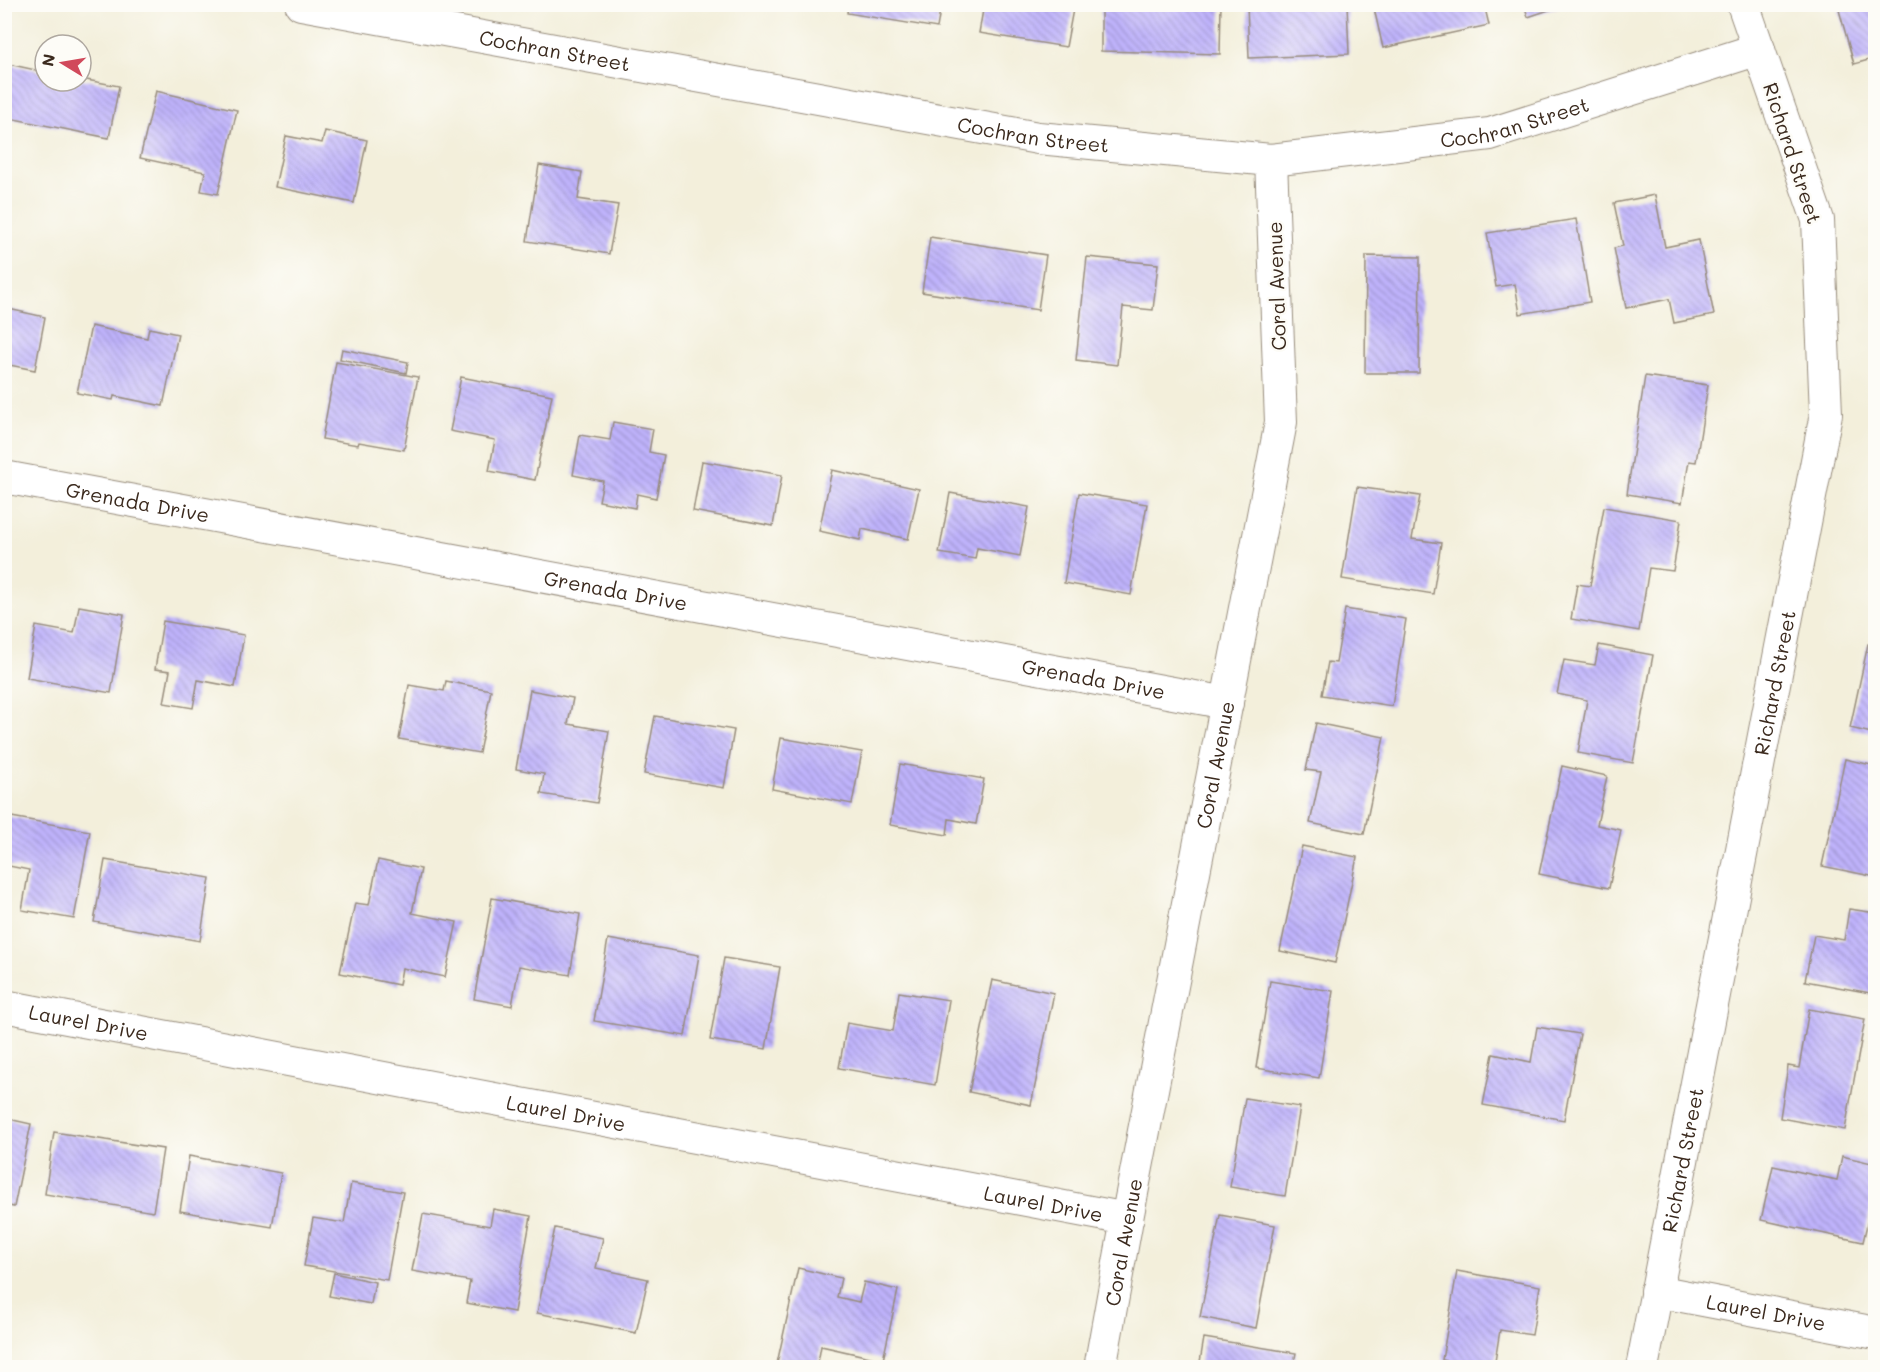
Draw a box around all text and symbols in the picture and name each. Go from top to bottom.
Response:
street label: Cochran Street [477,24,632,77]
north arrow [33,33,93,93]
text: N [36,52,59,68]
street label: Richard Street [1758,79,1828,227]
street label: Cochran Street [1439,91,1592,153]
street label: Cochran Street [955,111,1110,158]
street label: Coral Avenue [1261,221,1291,351]
street label: Grenada Drive [64,476,212,528]
street label: Grenada Drive [542,564,689,616]
street label: Richard Street [1747,608,1801,757]
street label: Grenada Drive [1020,652,1167,704]
street label: Coral Avenue [1190,699,1240,831]
street label: Laurel Drive [27,998,150,1046]
street label: Richard Street [1655,1085,1709,1235]
street label: Laurel Drive [504,1089,628,1137]
street label: Coral Avenue [1098,1176,1148,1308]
street label: Laurel Drive [982,1179,1105,1227]
street label: Laurel Drive [1704,1288,1828,1336]

